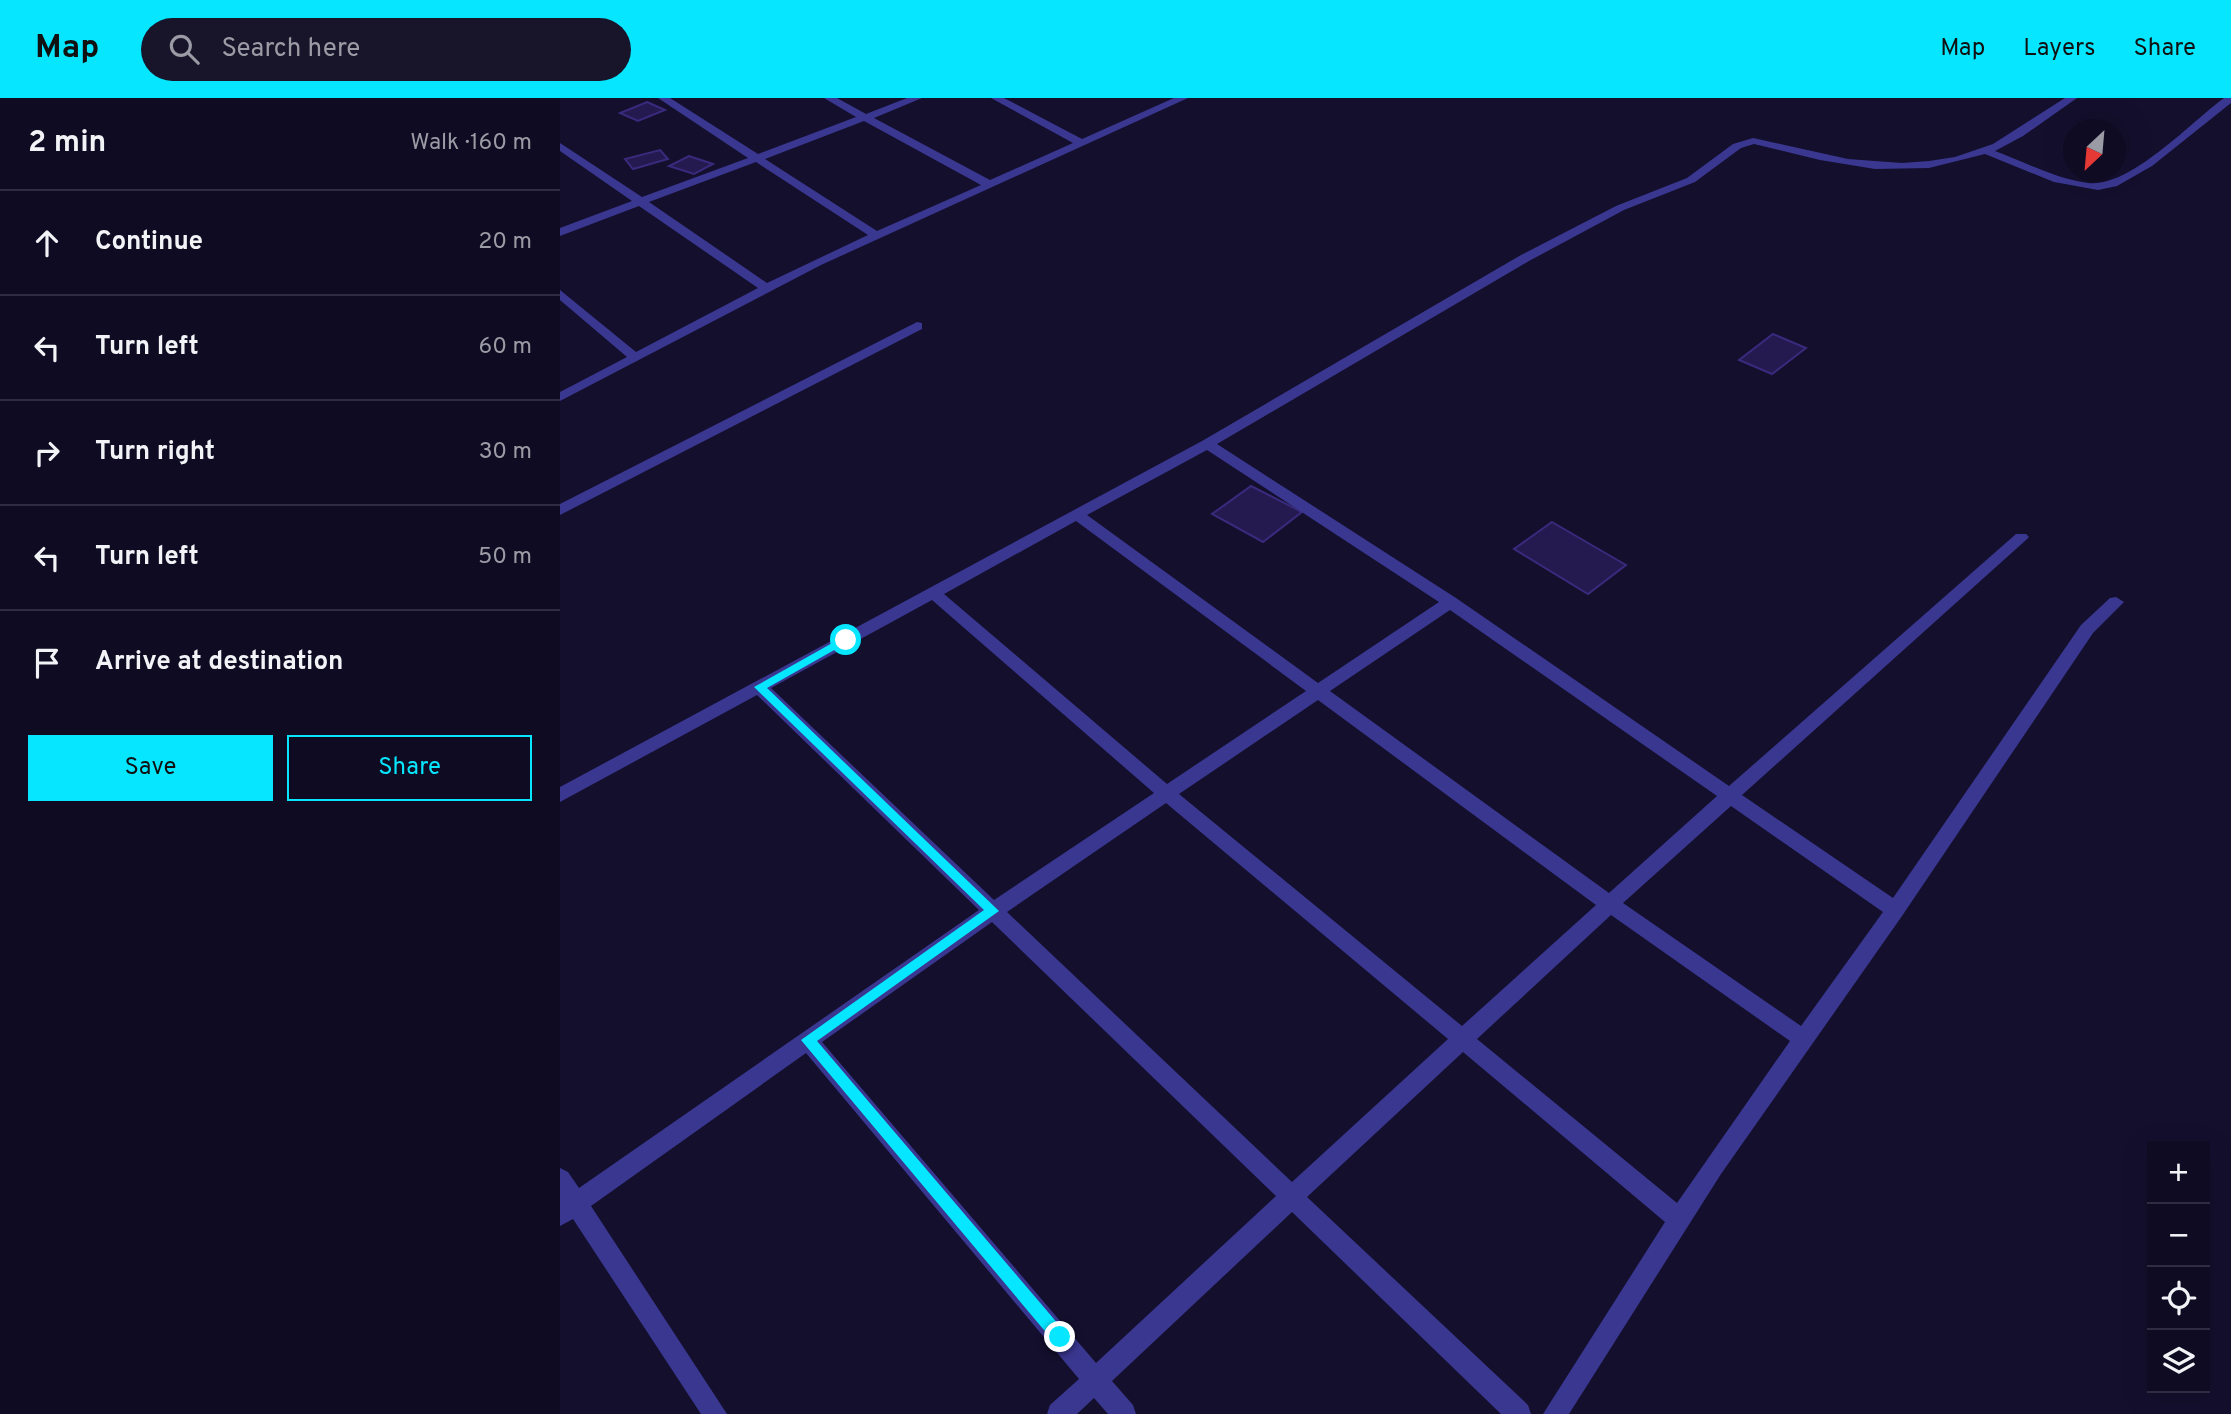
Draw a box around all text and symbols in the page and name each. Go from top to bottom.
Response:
search box [141,18,631,81]
text: Map [35,28,99,70]
icon: search [165,30,203,68]
text: Search here [221,33,360,66]
text: Map [1940,34,1985,64]
text: Layers [2023,34,2095,64]
text: Share [2133,34,2196,64]
north arrow [2063,119,2126,182]
text: 2 min [28,125,106,162]
text: Walk · 160 m [410,129,532,158]
icon: ahead [28,224,66,262]
text: Continue [95,226,203,259]
text: 20 m [478,228,532,257]
icon: left [28,329,66,367]
text: Turn left [95,331,199,364]
text: 60 m [479,333,532,362]
icon: right [28,434,66,472]
text: Turn right [95,436,215,469]
text: 30 m [479,438,532,467]
icon: left [28,539,66,577]
text: Turn left [95,541,199,574]
text: 50 m [478,543,532,572]
route start [830,624,861,655]
icon: arrive [28,644,66,682]
text: Arrive at destination [95,646,343,679]
button: Save [28,735,273,801]
button: Share [287,735,532,801]
map controls [2147,1141,2210,1393]
button: + [2147,1141,2210,1204]
button: − [2147,1204,2210,1267]
button: locate [2147,1267,2210,1330]
route end [1044,1321,1075,1352]
button: layers [2147,1330,2210,1393]

